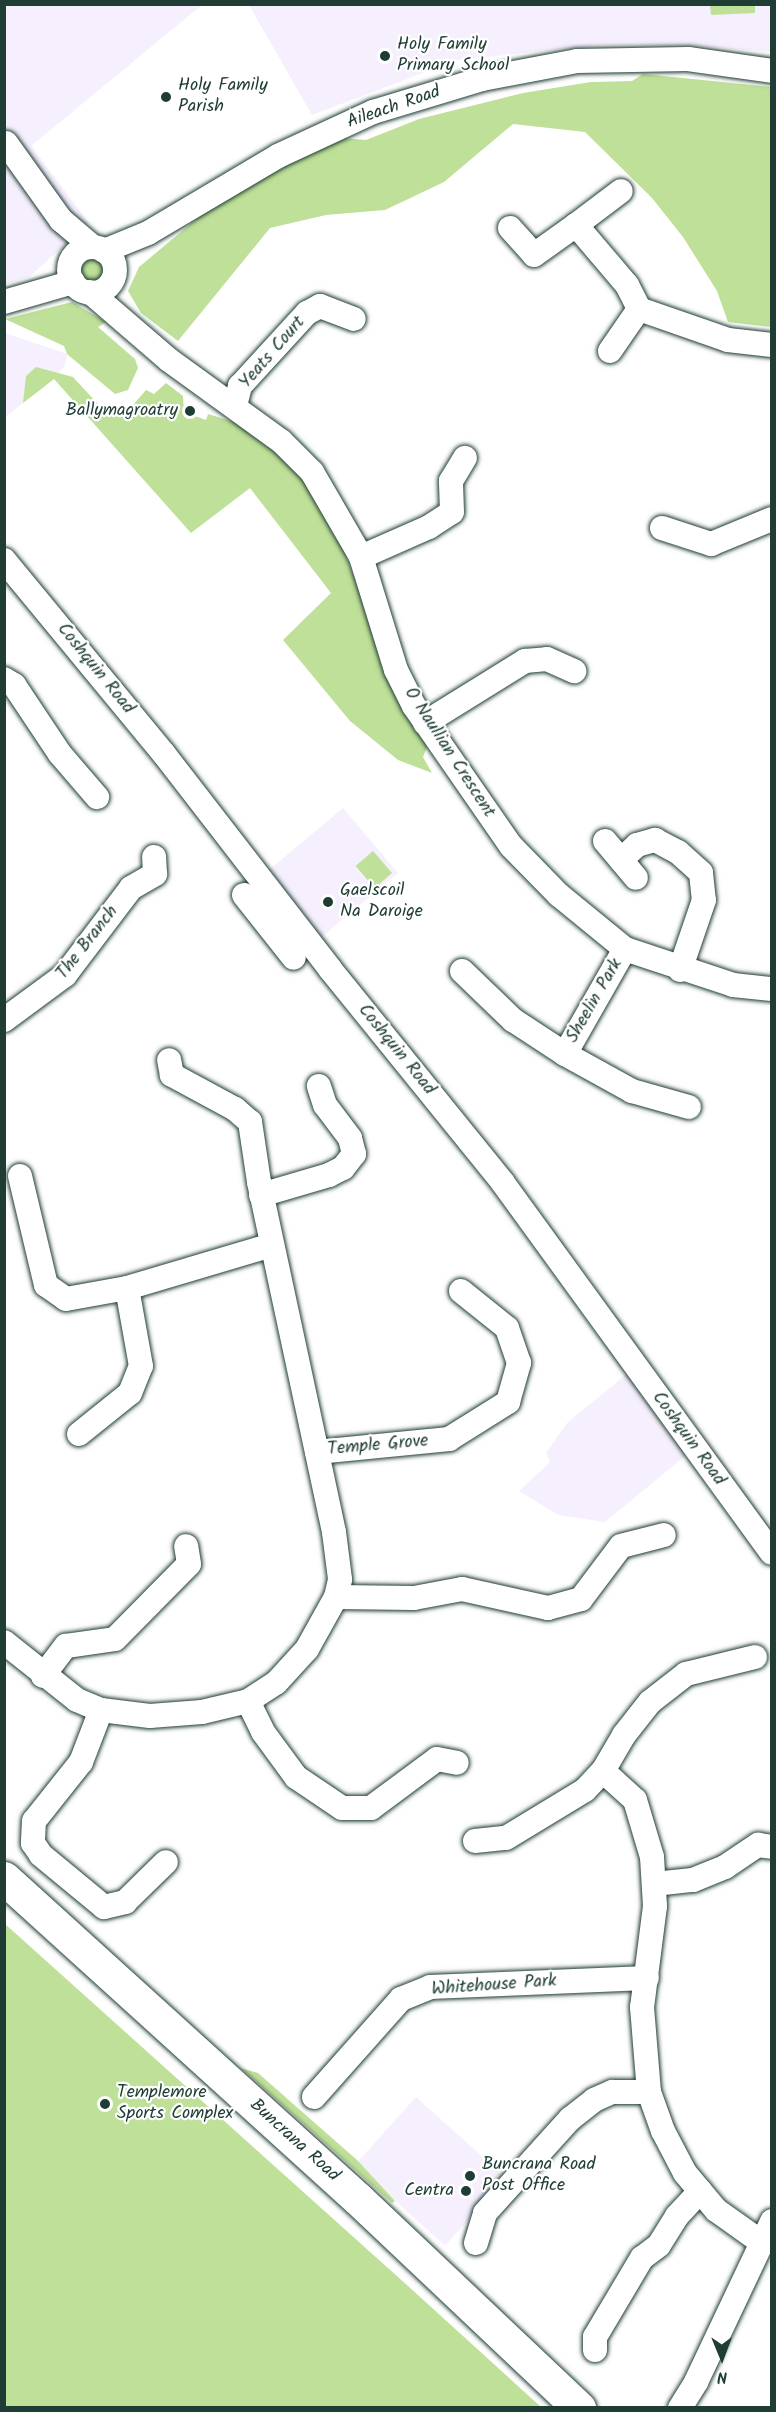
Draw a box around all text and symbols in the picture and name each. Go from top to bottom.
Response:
place label: Holy Family Primary School [397,35,509,78]
marker: Holy Family Primary School [378,49,392,63]
place label: Holy Family Parish [178,76,268,118]
street label: Aileach Road [345,82,443,134]
marker: Holy Family Parish [159,90,173,104]
street label: Yeats Court [236,312,310,394]
place label: Ballymagroatry [66,400,178,422]
marker: Ballymagroatry [183,404,197,418]
street label: Coshquin Road [52,619,138,719]
street label: O Naullian Crescent [399,684,499,822]
place label: Gaelscoil Na Daroige [340,881,423,924]
marker: Gaelscoil Na Daroige [321,895,335,909]
street label: The Branch [52,902,124,984]
street label: Sheelin Park [562,955,628,1047]
street label: Coshquin Road [353,1000,439,1100]
street label: Coshquin Road [647,1388,729,1490]
street label: Temple Grove [327,1431,429,1461]
street label: Whitehouse Park [431,1971,557,2001]
place label: Templemore Sports Complex [117,2083,233,2126]
street label: Buncrana Road [245,2095,343,2187]
marker: Templemore Sports Complex [98,2097,112,2111]
place label: Buncrana Road Post Office [482,2155,595,2198]
marker: Buncrana Road Post Office [463,2169,477,2183]
place label: Centra [404,2180,454,2202]
marker: Centra [459,2184,473,2198]
north arrow [692,2328,752,2388]
text: N [717,2364,728,2389]

